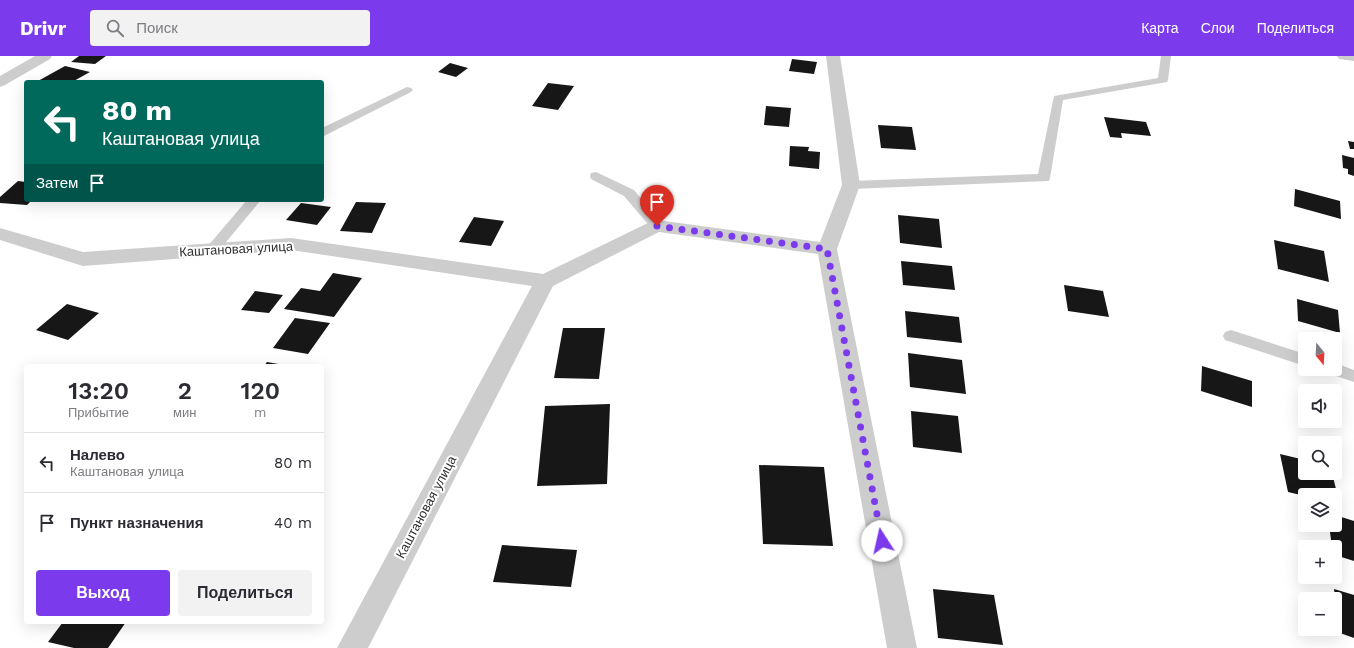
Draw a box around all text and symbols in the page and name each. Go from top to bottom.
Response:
search box [90,10,370,46]
text: Drivr [20,17,66,40]
icon: search [104,17,126,39]
text: Поиск [136,19,178,37]
text: Карта [1141,20,1179,36]
text: Слои [1201,20,1235,36]
text: Поделиться [1257,20,1334,36]
text: 80 m [102,94,172,127]
icon: left [36,96,88,148]
text: Каштановая улица [102,128,260,149]
icon: arrive [86,172,108,194]
text: Затем [36,174,78,192]
pin [640,185,674,226]
icon: arrive [646,191,668,213]
street label: Каштановая улица [179,238,294,259]
north arrow [1298,332,1342,376]
map controls [1298,332,1342,636]
text: 13:20 [68,377,129,405]
text: 2 [178,377,192,405]
text: 120 [241,377,280,405]
button: sound [1298,384,1342,428]
text: Прибытие [68,405,129,420]
text: мин [173,405,197,420]
text: m [254,405,266,420]
button: search [1298,436,1342,480]
text: Налево [70,446,125,464]
icon: left [36,452,58,474]
street label: Каштановая улица [393,453,460,561]
text: 80 m [274,454,312,472]
text: Каштановая улица [70,464,184,479]
button: layers [1298,488,1342,532]
icon: arrive [36,512,58,534]
text: Пункт назначения [70,514,203,532]
text: 40 m [274,514,312,532]
position arrow [861,520,903,562]
button: + [1298,540,1342,584]
button: Выход [36,570,170,616]
button: Поделиться [178,570,312,616]
button: − [1298,592,1342,636]

